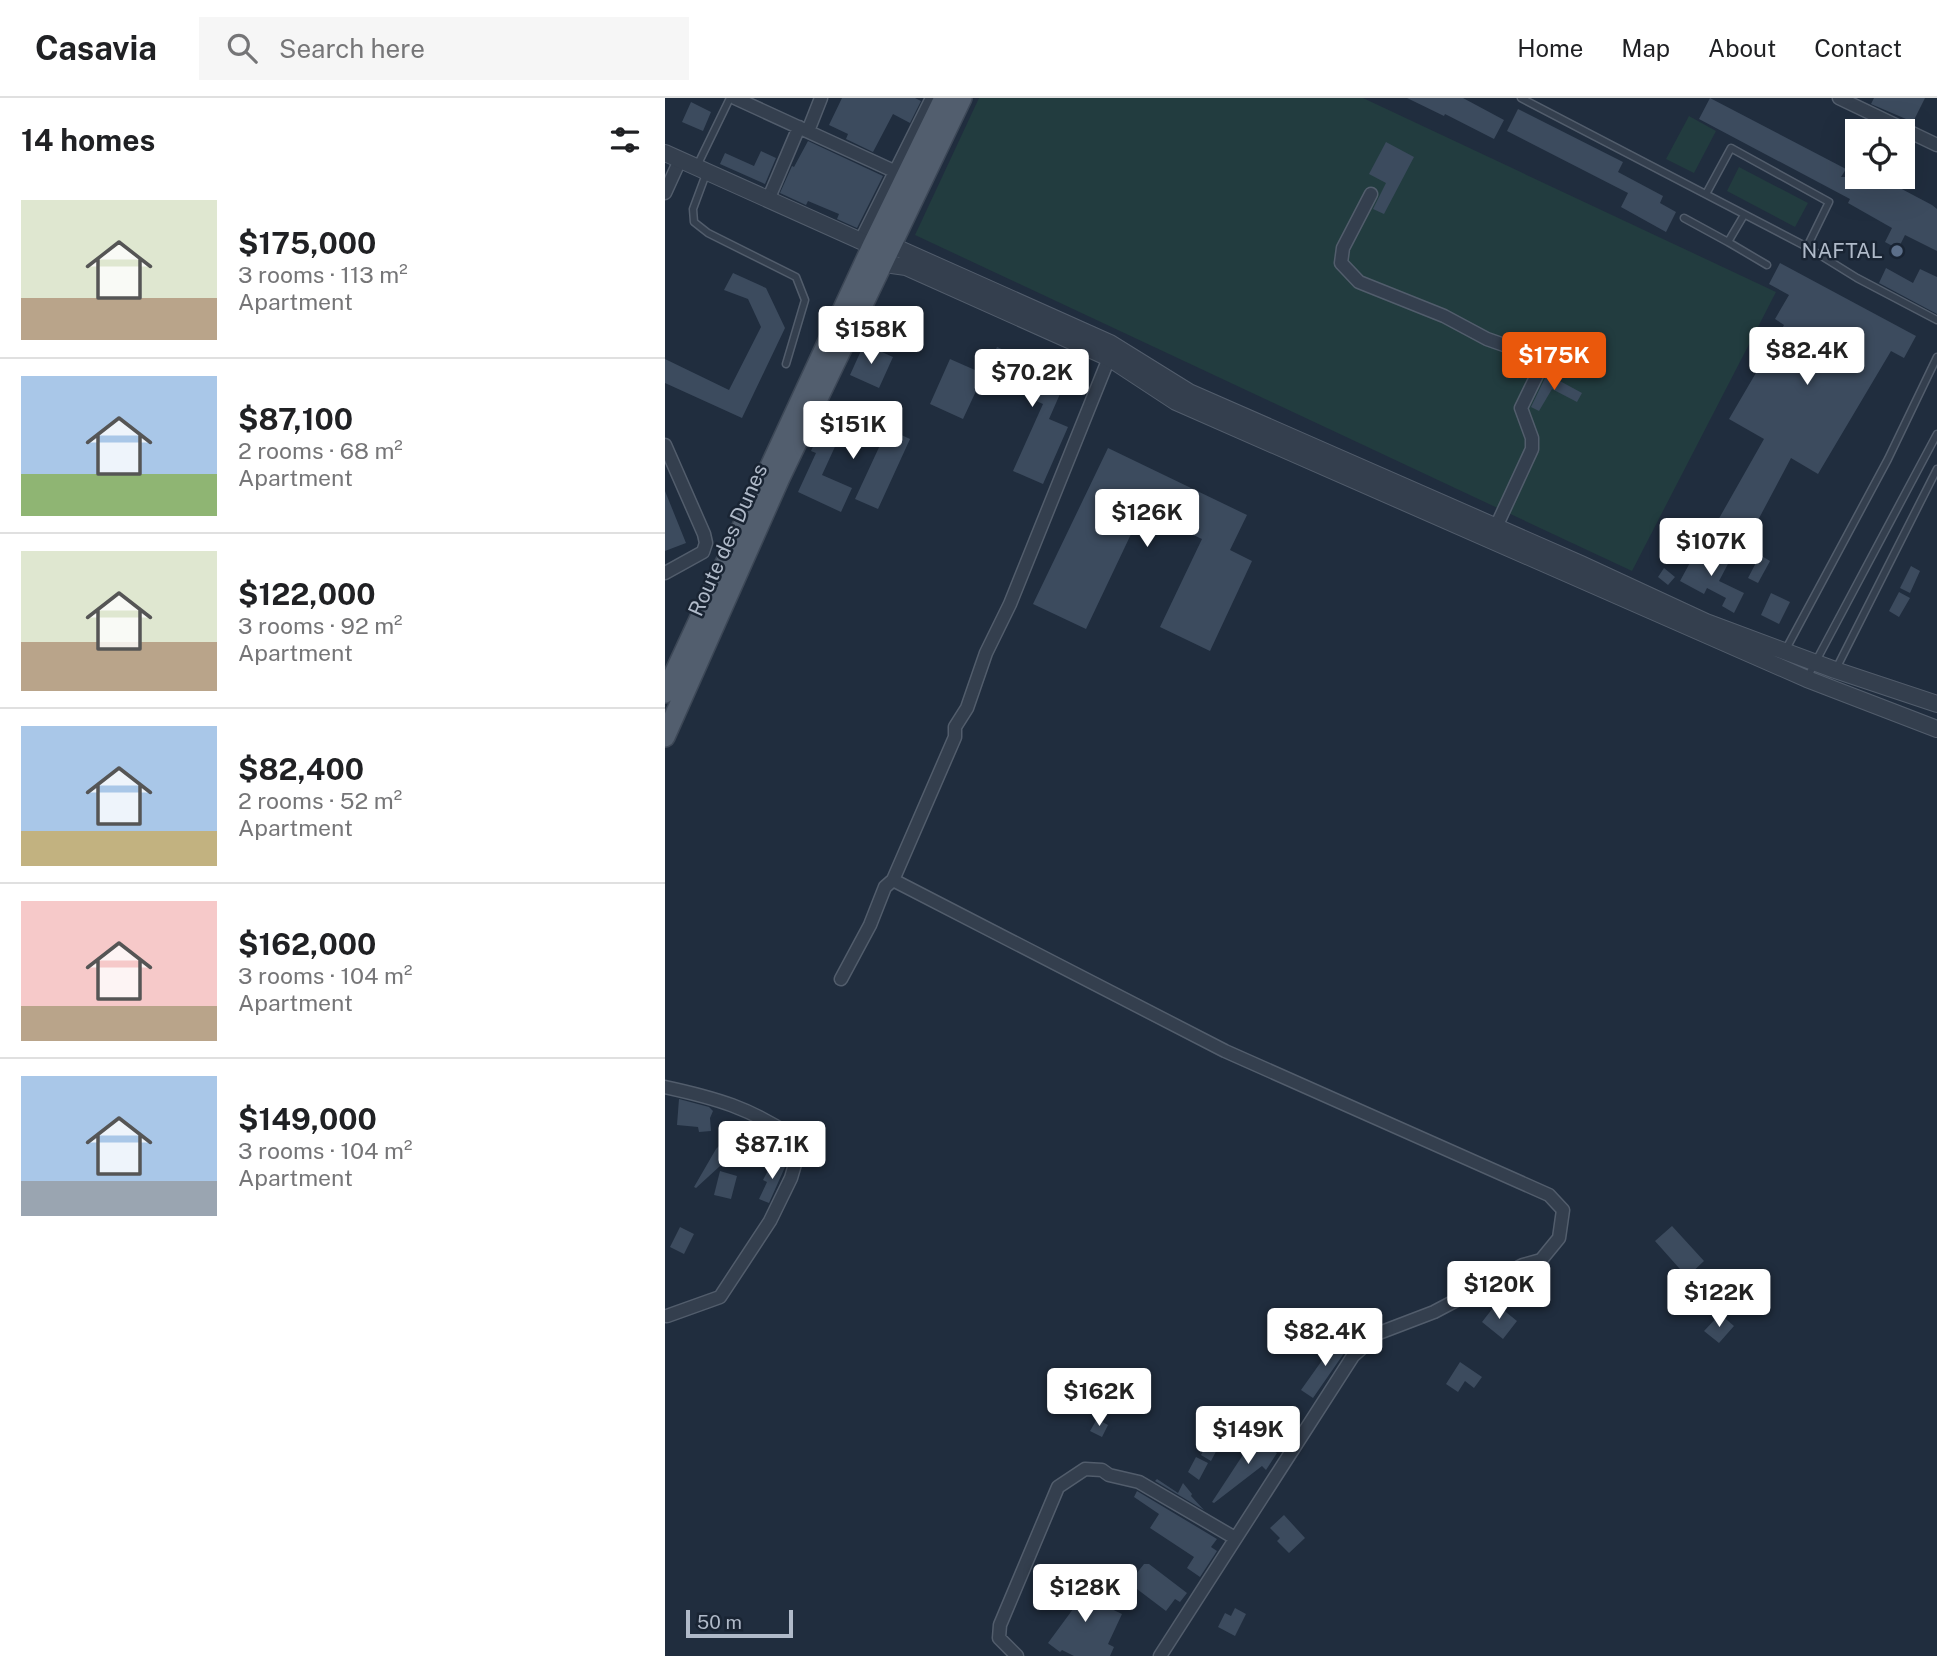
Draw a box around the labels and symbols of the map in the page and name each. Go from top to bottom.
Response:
place label: NAFTAL [1802,238,1883,263]
marker: NAFTAL [1889,243,1905,259]
pin: $158K [822,306,920,366]
pin: $82.4K [1750,328,1864,387]
pin: $175K [1505,332,1603,392]
pin: $70.2K [975,350,1089,409]
pin: $151K [804,402,902,461]
street label: Route des Dunes [683,460,772,620]
pin: $126K [1098,490,1196,549]
pin: $107K [1662,518,1760,578]
pin: $87.1K [715,1122,829,1181]
pin: $120K [1450,1262,1548,1321]
pin: $122K [1670,1270,1768,1329]
pin: $82.4K [1268,1308,1382,1368]
pin: $162K [1050,1368,1148,1428]
pin: $149K [1199,1406,1297,1466]
pin: $128K [1036,1564,1134,1624]
scale bar [686,1607,793,1639]

